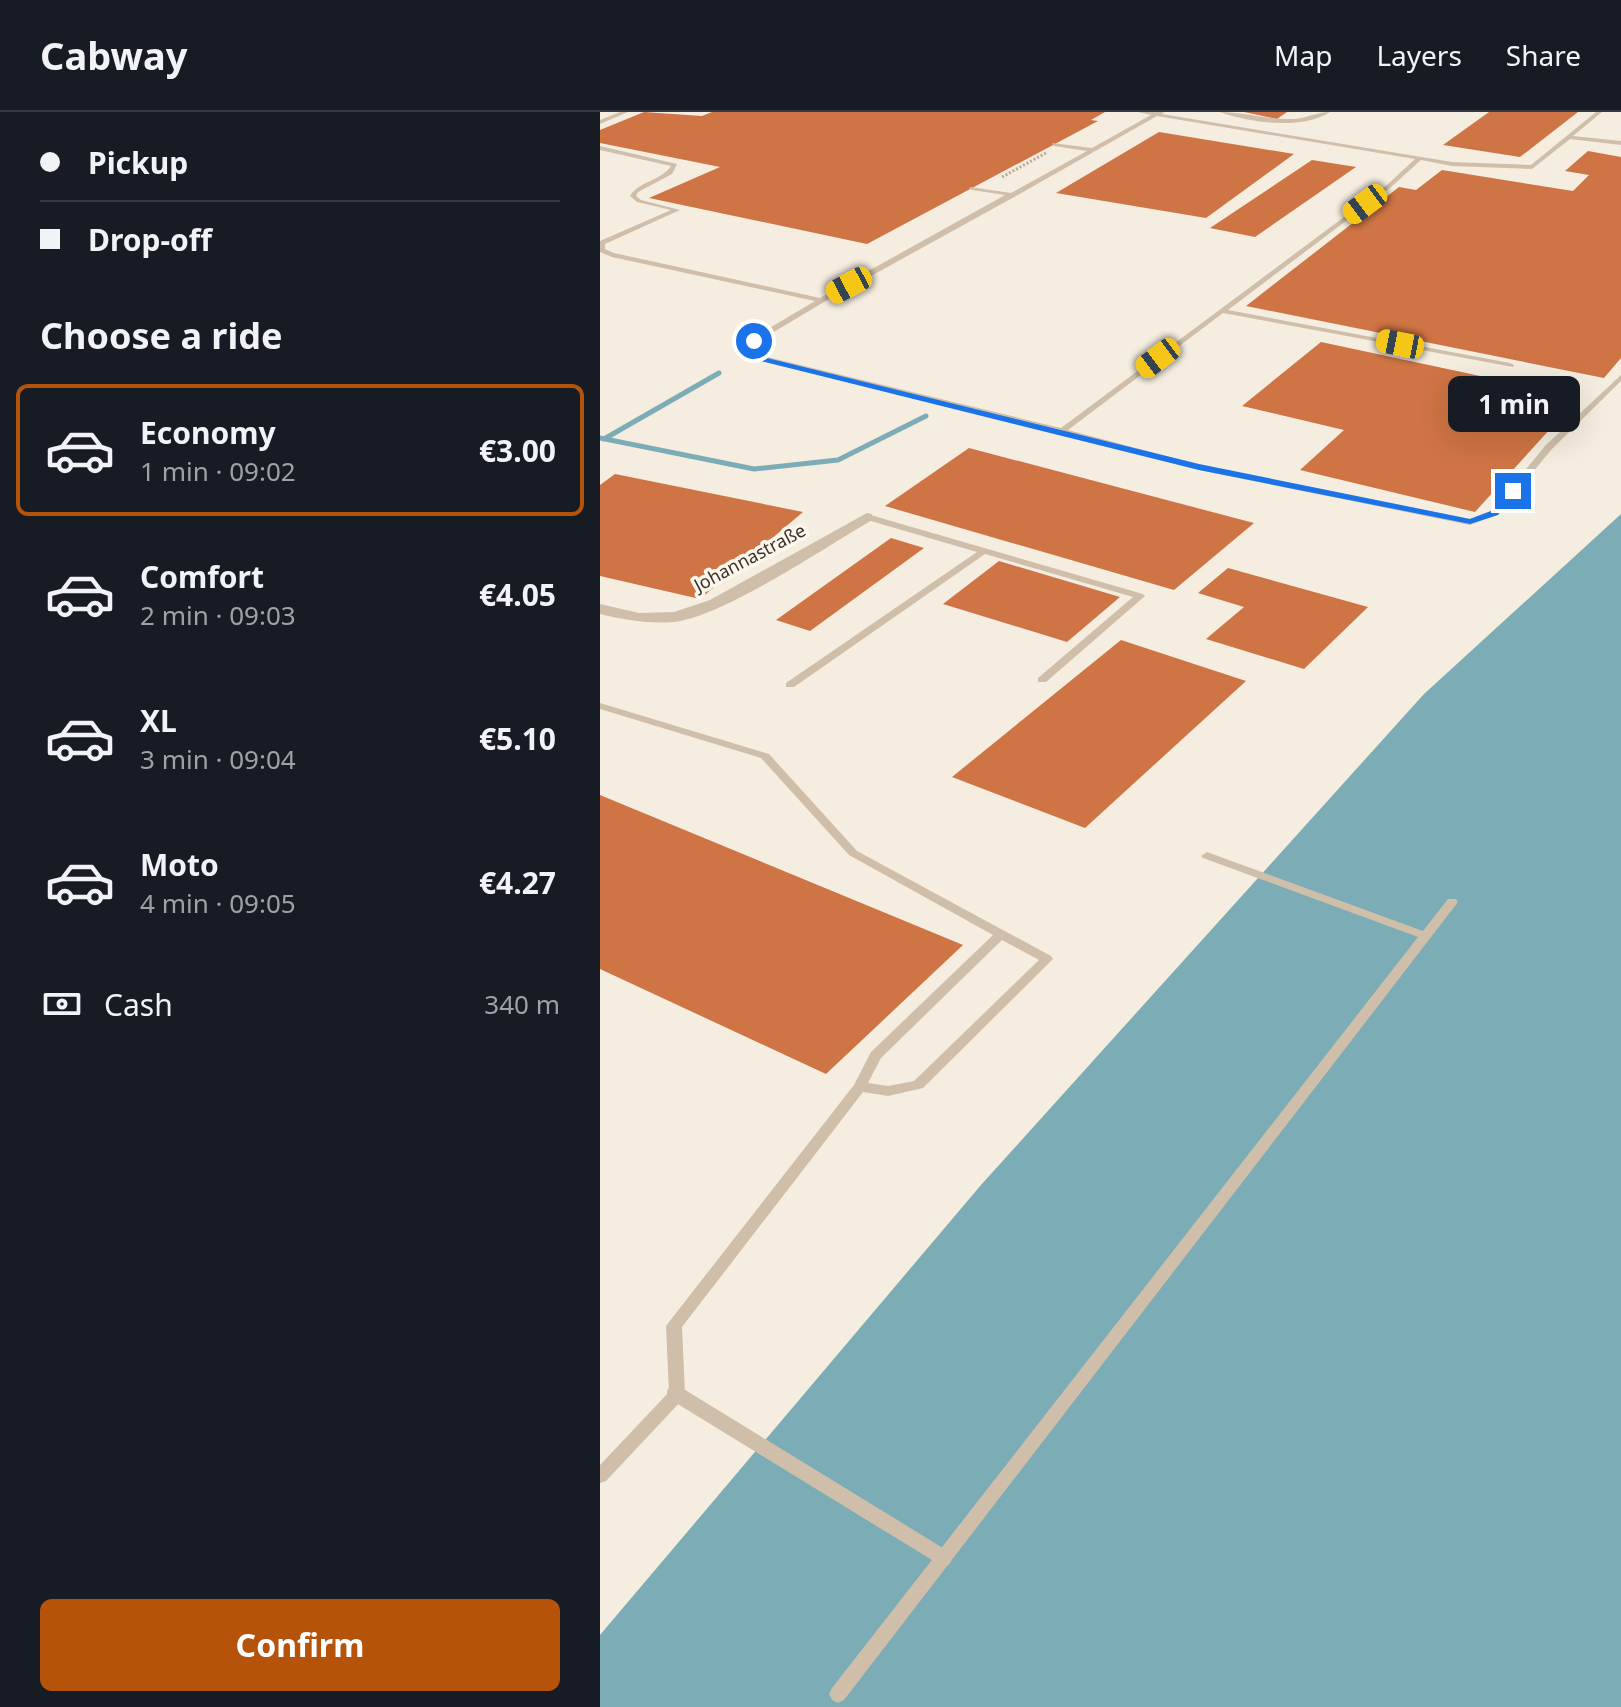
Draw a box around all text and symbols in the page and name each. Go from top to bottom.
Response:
text: Cabway [40,29,187,81]
text: Map [1274,36,1332,74]
text: Layers [1376,36,1462,74]
text: Share [1506,36,1581,74]
text: Pickup [88,142,188,183]
car [1339,180,1391,228]
text: Drop-off [88,219,212,260]
car [822,263,876,307]
text: Choose a ride [40,311,282,360]
route start [736,323,772,359]
car [1374,328,1426,360]
car [1132,334,1184,382]
callout: 1 min [1447,375,1579,431]
text: 1 min [1478,386,1550,422]
text: Economy [140,412,276,453]
icon: car [44,414,116,486]
text: €3.00 [479,430,556,471]
text: 1 min · 09:02 [140,453,296,489]
route end [1495,473,1531,509]
street label: Johannastraße [688,518,810,598]
text: Comfort [140,556,264,597]
icon: car [44,558,116,630]
text: €4.05 [479,574,556,615]
text: 2 min · 09:03 [140,597,296,633]
text: XL [140,700,177,741]
icon: car [44,702,116,774]
text: €5.10 [479,718,556,759]
text: 3 min · 09:04 [140,741,296,777]
text: Moto [140,844,219,885]
icon: car [44,846,116,918]
text: €4.27 [479,862,556,903]
text: 4 min · 09:05 [140,885,296,921]
icon: cash [40,982,84,1026]
text: Cash [104,984,173,1025]
text: 340 m [484,986,560,1022]
button: Confirm [40,1599,560,1691]

